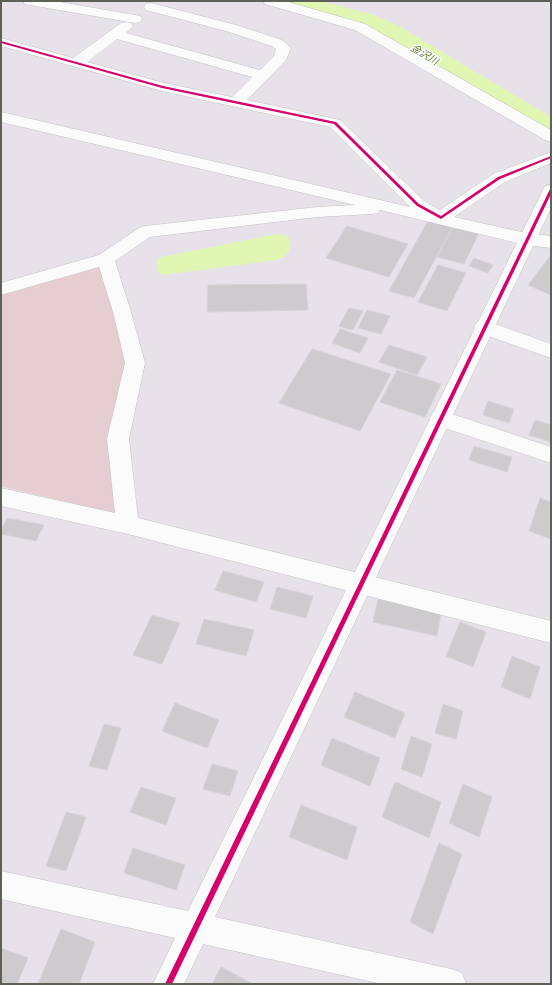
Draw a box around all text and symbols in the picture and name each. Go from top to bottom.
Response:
water label: 金沢川 [409,41,442,67]

